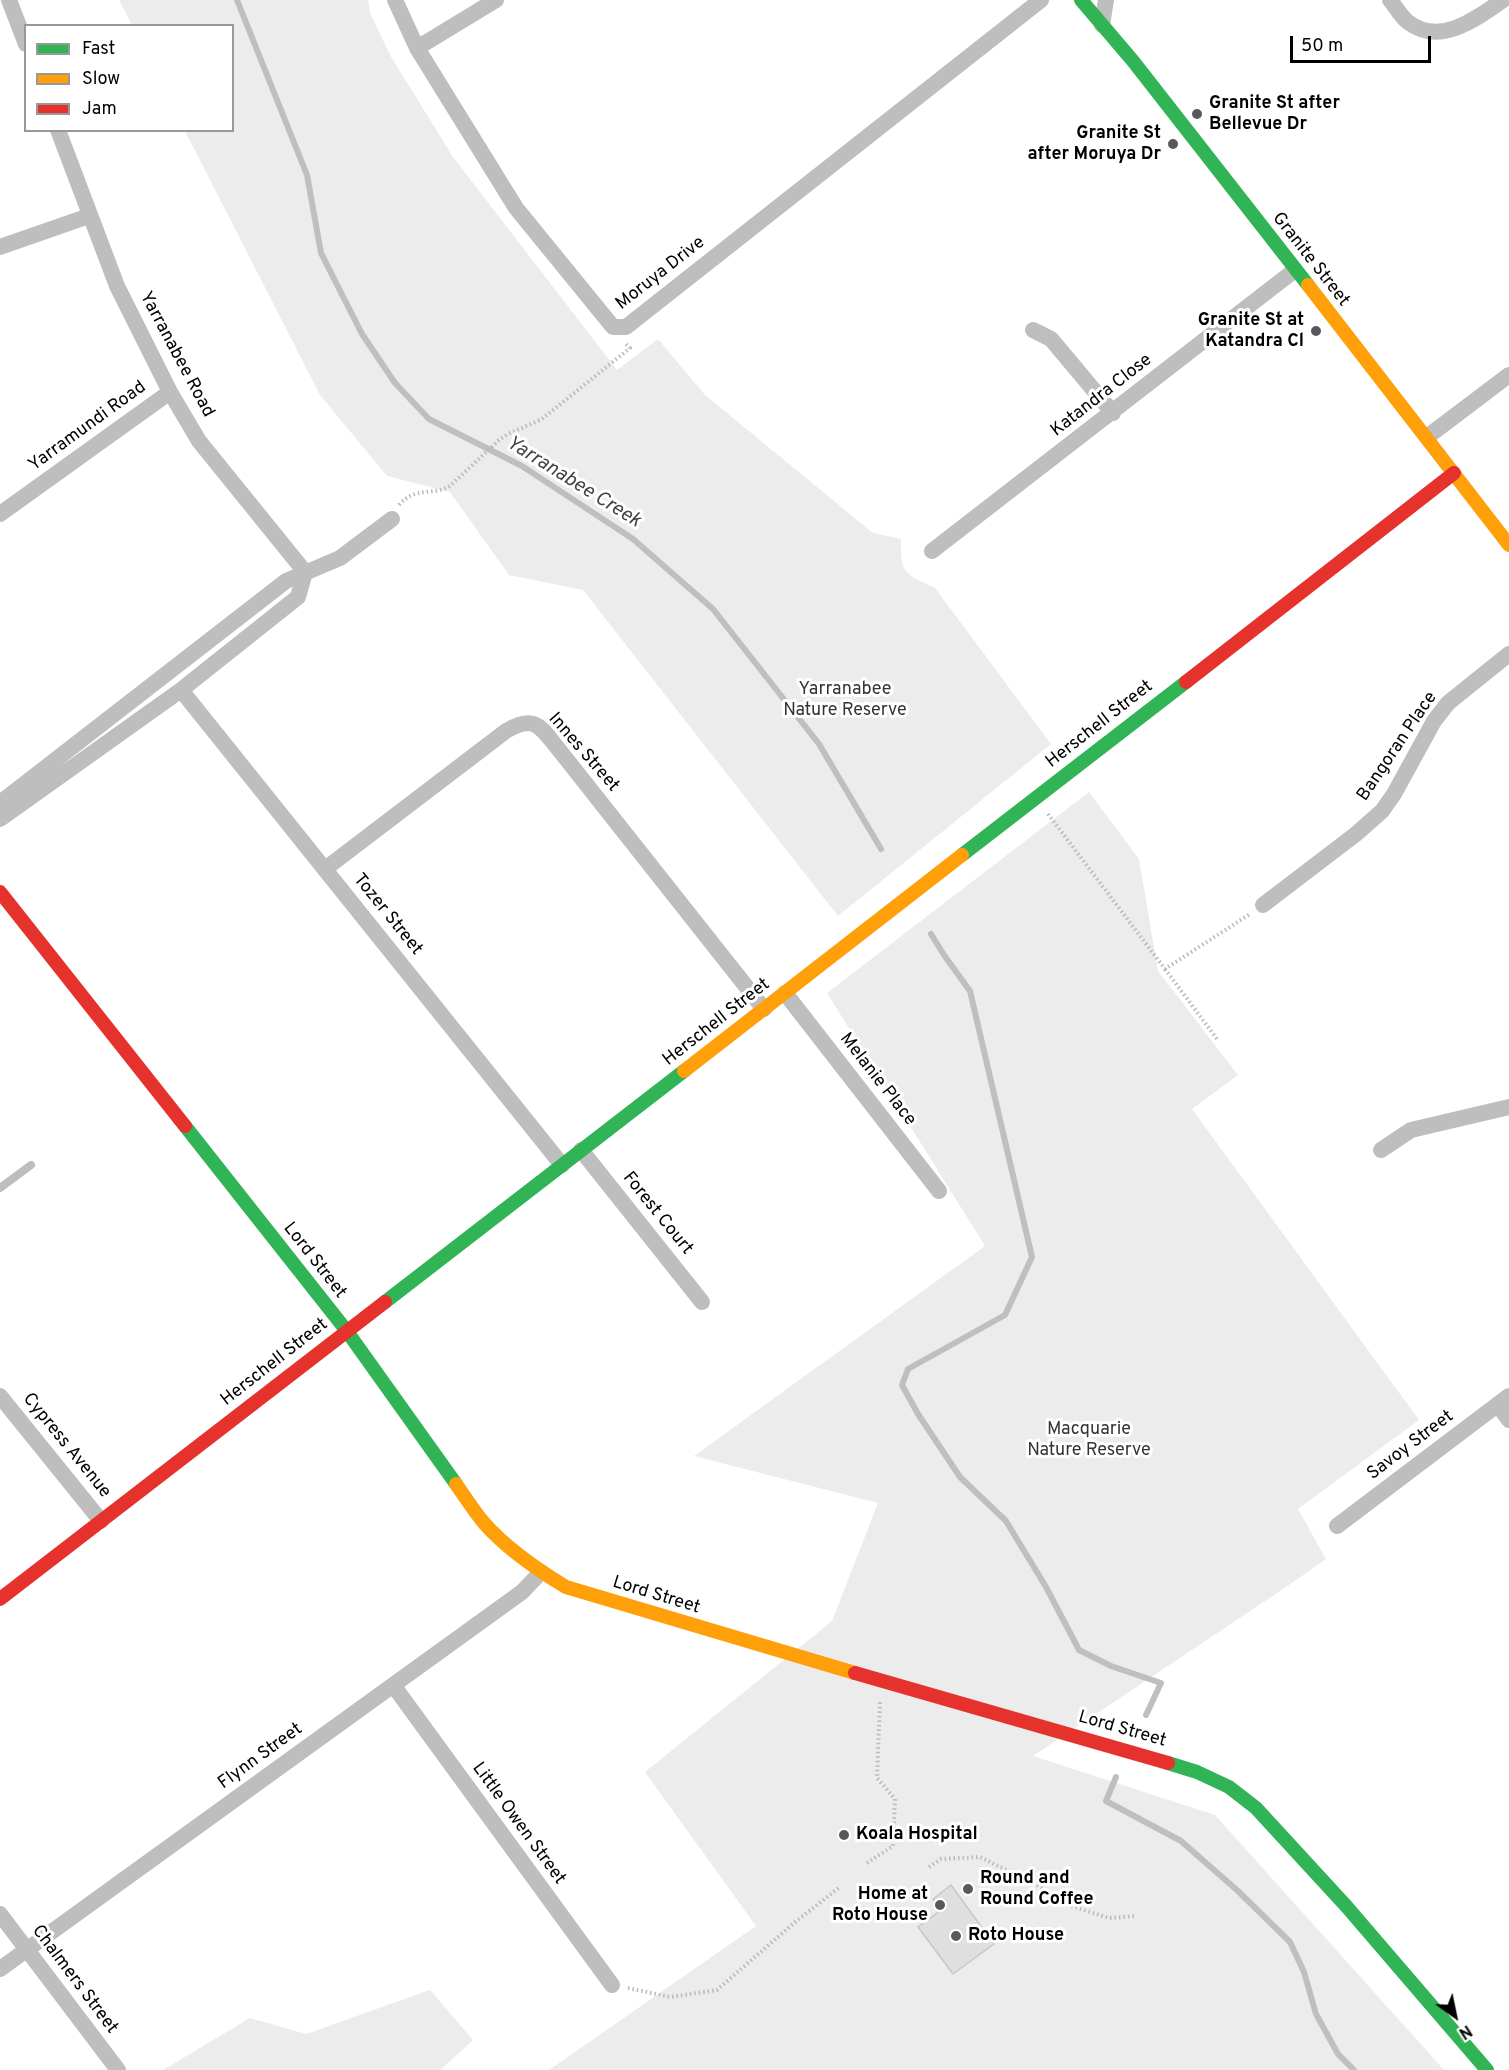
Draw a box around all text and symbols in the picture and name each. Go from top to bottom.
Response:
legend [24,24,234,132]
scale bar [1293,24,1434,62]
text: 50 m [1301,35,1343,58]
text: Fast [82,38,115,61]
text: Slow [82,68,120,91]
place label: Granite St after Bellevue Dr [1209,93,1340,136]
text: Jam [82,98,117,121]
marker: Granite St after Bellevue Dr [1190,107,1204,121]
place label: Granite St after Moruya Dr [1028,123,1161,166]
marker: Granite St after Moruya Dr [1166,137,1180,151]
street label: Granite Street [1267,209,1353,311]
street label: Moruya Drive [612,233,710,315]
street label: Yarranabee Road [134,289,218,421]
place label: Granite St at Katandra Cl [1198,310,1304,352]
marker: Granite St at Katandra Cl [1309,324,1323,338]
street label: Katandra Close [1047,350,1157,442]
street label: Yarramundi Road [25,377,151,477]
water label: Yarranabee Creek [501,432,645,534]
street label: Herschell Street [1042,677,1158,773]
park label: Yarranabee Nature Reserve [783,679,907,722]
street label: Bangoran Place [1353,688,1443,806]
street label: Innes Street [543,709,623,797]
street label: Tozer Street [348,870,426,960]
street label: Herschell Street [659,975,775,1071]
street label: Melanie Place [834,1029,920,1131]
street label: Forest Court [617,1168,697,1260]
street label: Lord Street [278,1219,350,1303]
street label: Herschell Street [217,1315,333,1411]
street label: Cypress Avenue [17,1389,115,1503]
street label: Savoy Street [1364,1407,1458,1485]
park label: Macquarie Nature Reserve [1027,1419,1151,1462]
street label: Lord Street [610,1572,702,1620]
street label: Lord Street [1076,1707,1168,1753]
street label: Flynn Street [215,1719,307,1795]
street label: Little Owen Street [466,1759,570,1889]
place label: Koala Hospital [856,1824,978,1846]
marker: Koala Hospital [837,1828,851,1842]
place label: Round and Round Coffee [980,1868,1094,1910]
marker: Round and Round Coffee [961,1882,975,1896]
place label: Home at Roto House [832,1884,928,1926]
marker: Home at Roto House [933,1898,947,1912]
street label: Chalmers Street [26,1921,122,2039]
place label: Roto House [968,1925,1064,1947]
marker: Roto House [949,1929,963,1943]
north arrow [1425,1986,1485,2046]
text: N [1455,2020,1475,2043]

